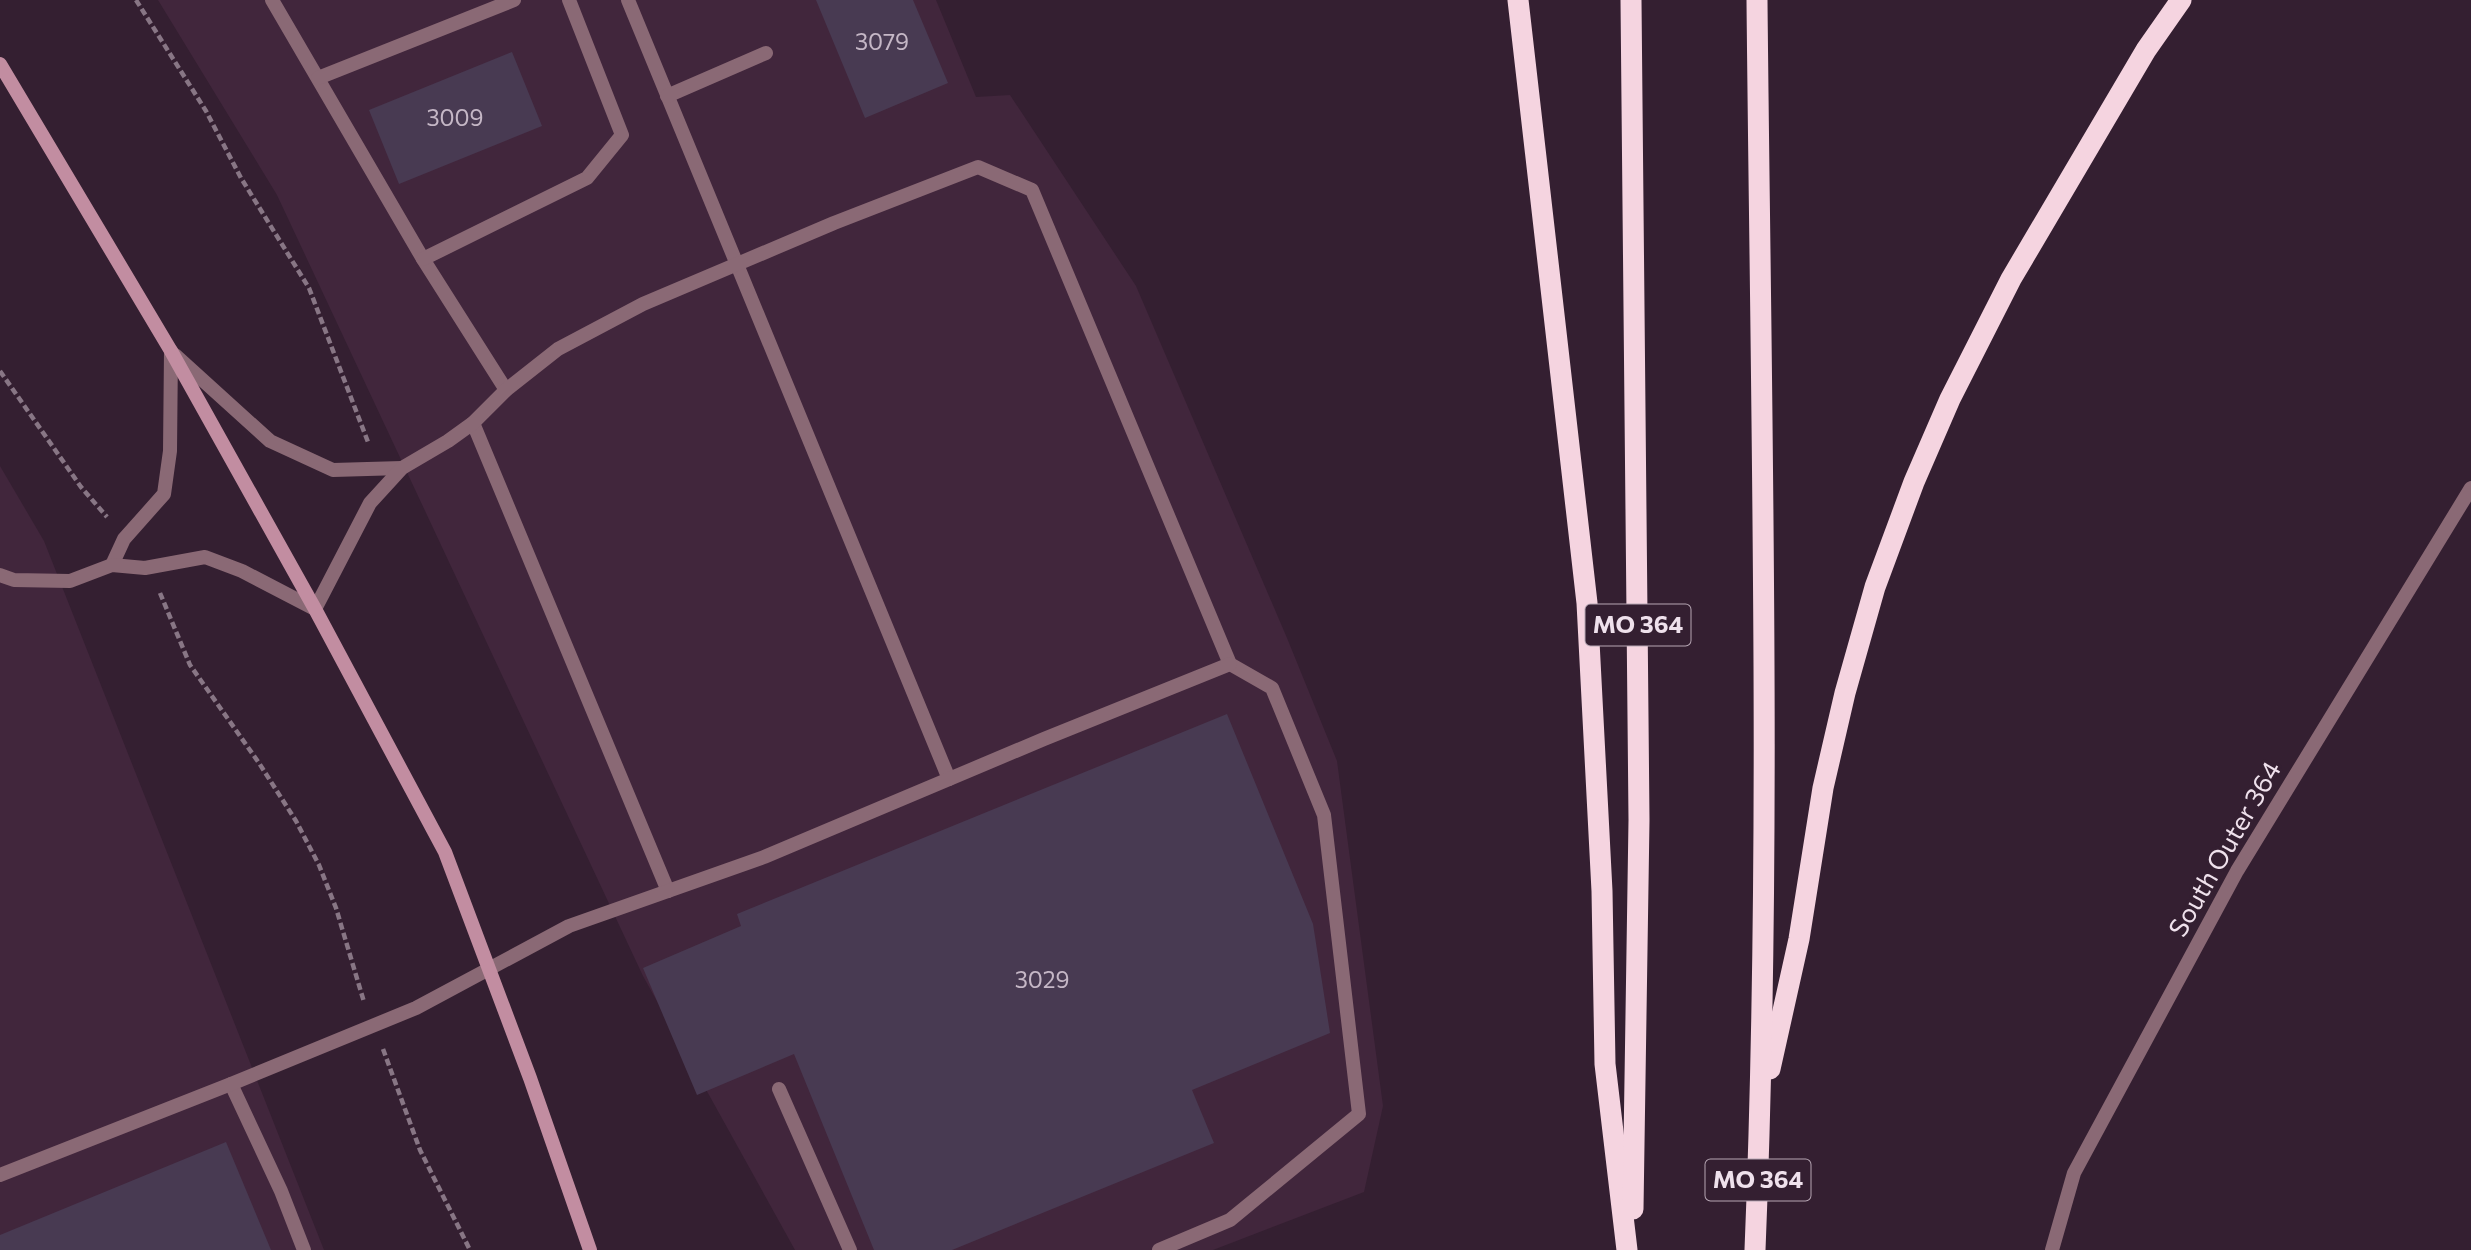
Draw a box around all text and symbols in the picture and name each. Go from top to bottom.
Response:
house number: 3079 [855,27,909,55]
house number: 3009 [426,103,484,131]
road number: MO 364 [1586,604,1690,646]
street label: South Outer 364 [2161,755,2286,941]
house number: 3029 [1015,965,1069,993]
road number: MO 364 [1706,1160,1810,1200]

